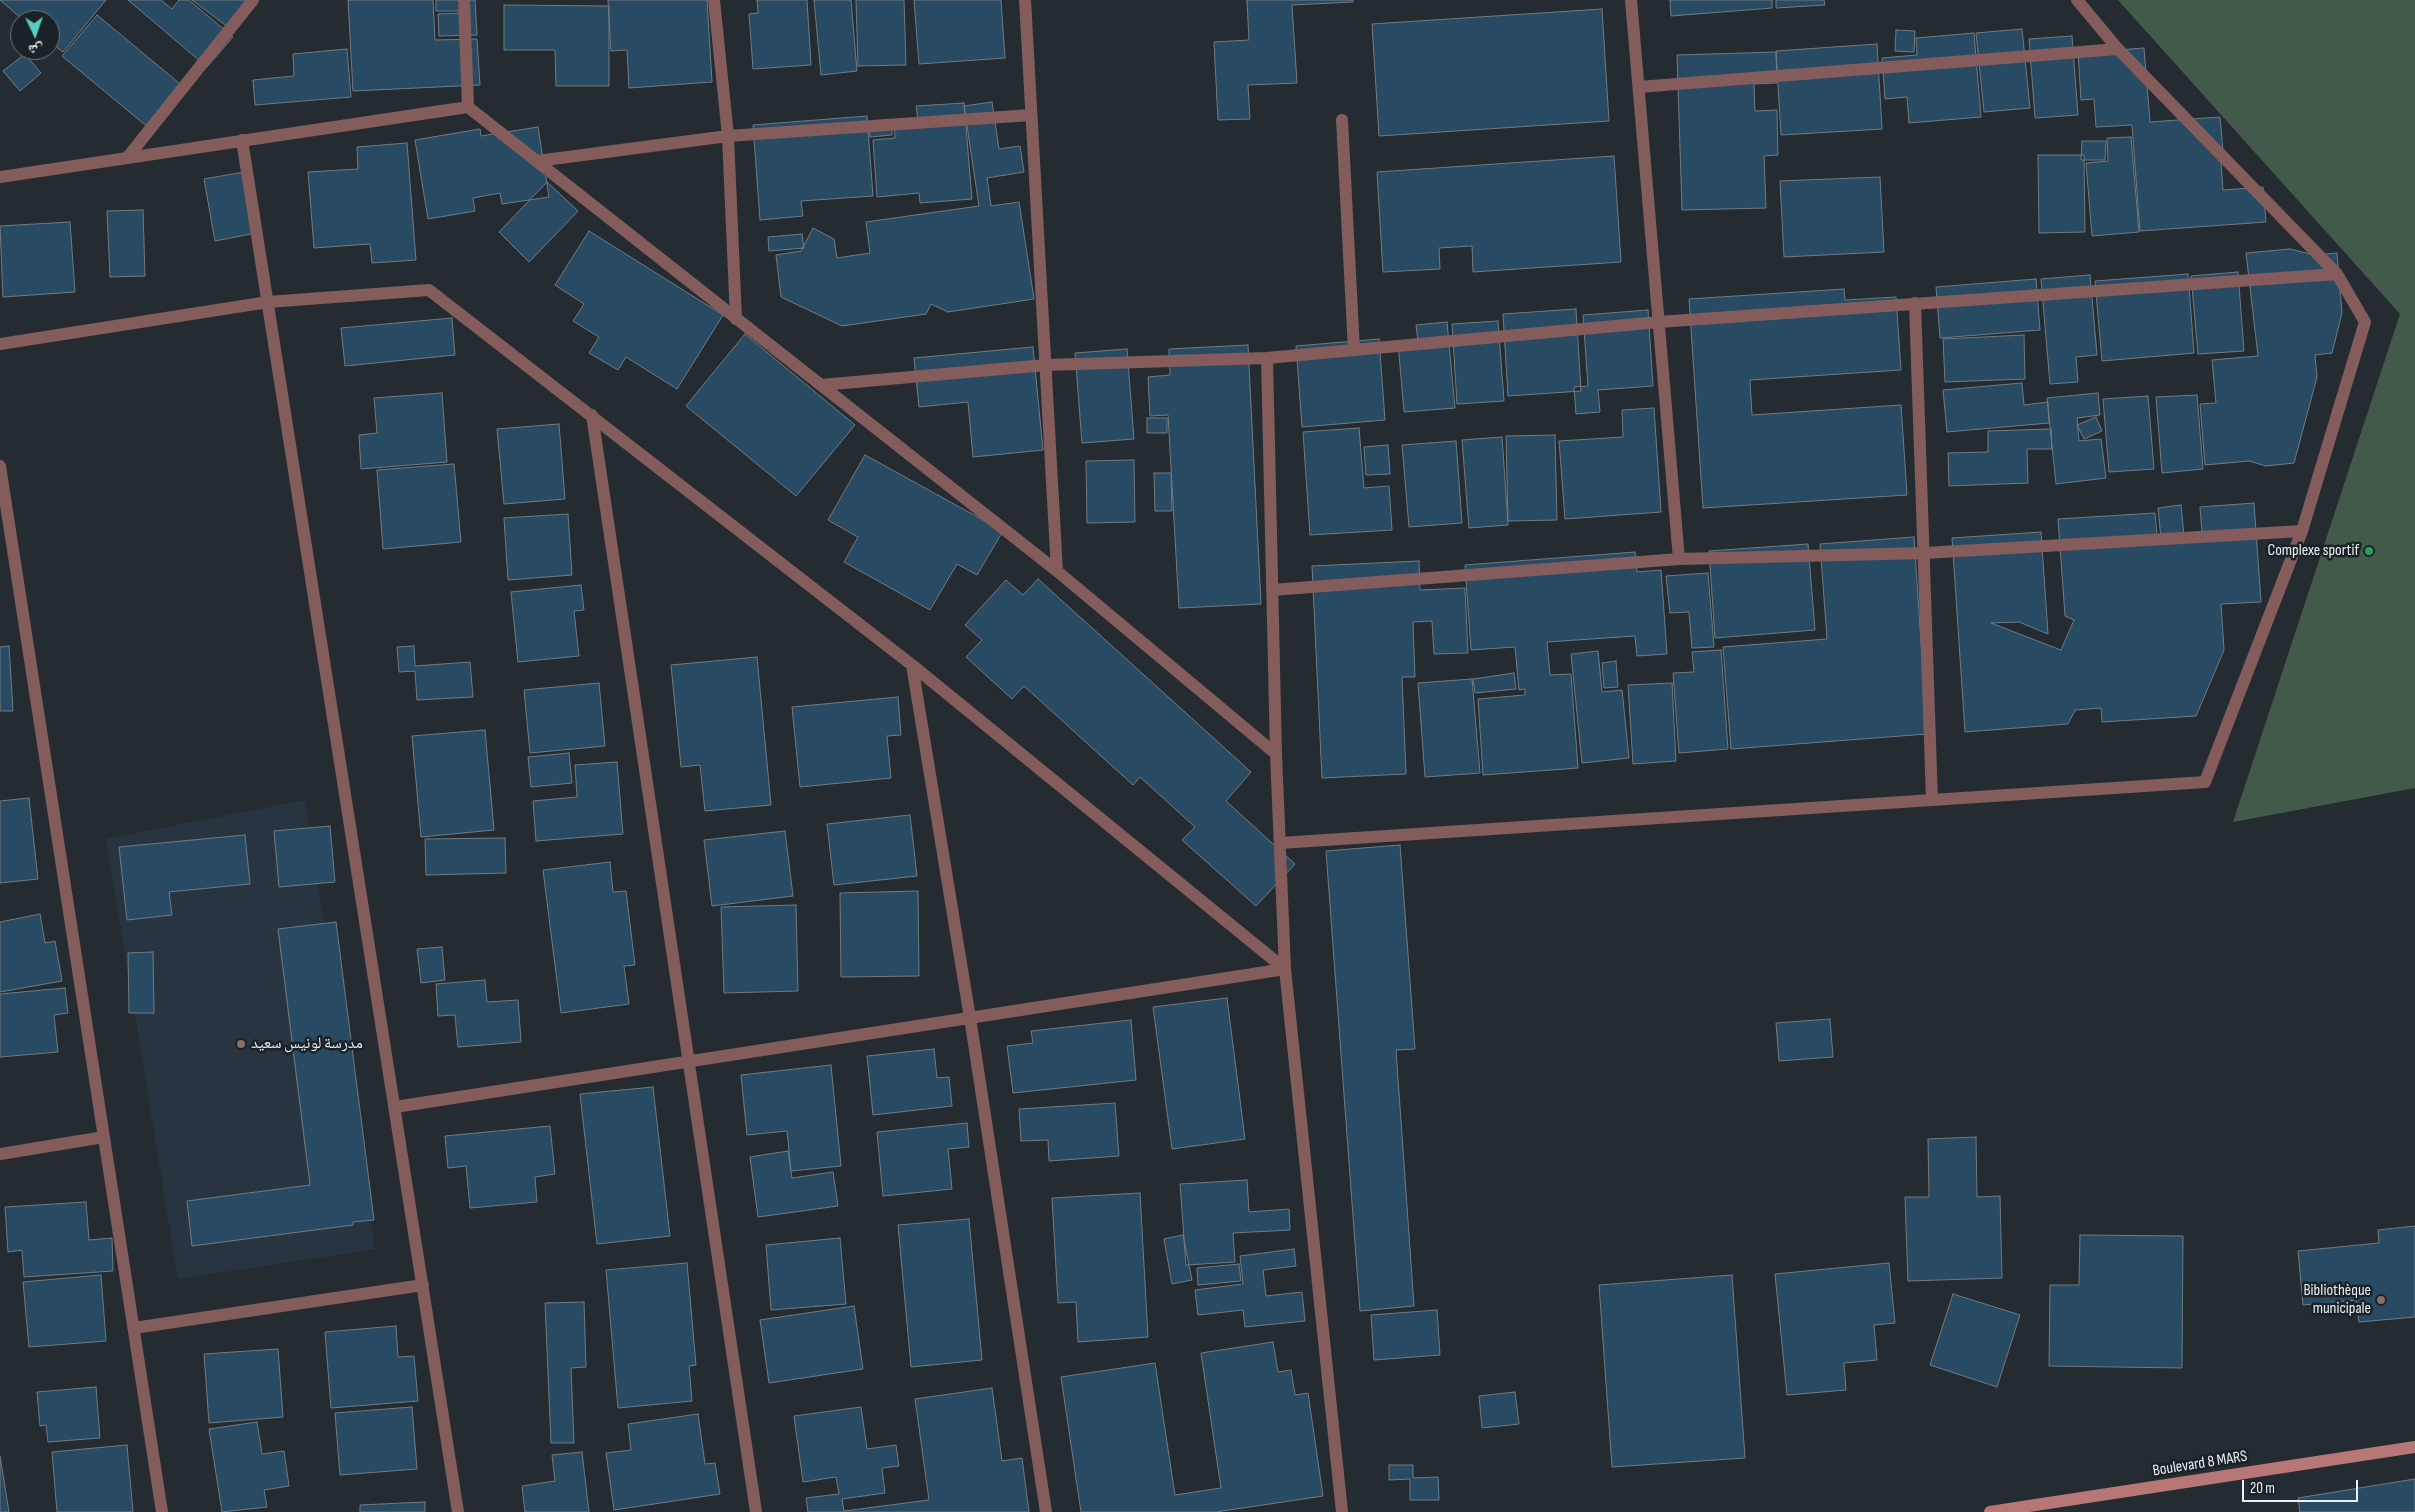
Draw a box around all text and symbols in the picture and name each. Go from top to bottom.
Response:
north arrow [10,10,60,60]
text: ش [28,41,44,58]
place label: Complexe sportif [2268,541,2359,561]
marker: Complexe sportif [2363,545,2375,557]
place label: مدرسة لونيس سعيد [251,1034,363,1054]
marker: مدرسة لونيس سعيد [235,1038,247,1050]
place label: Bibliothèque municipale [2303,1281,2371,1319]
marker: Bibliothèque municipale [2375,1294,2387,1306]
street label: Boulevard 8 MARS [2151,1447,2249,1481]
scale bar [2245,1470,2361,1502]
text: 20 m [2250,1479,2275,1498]

